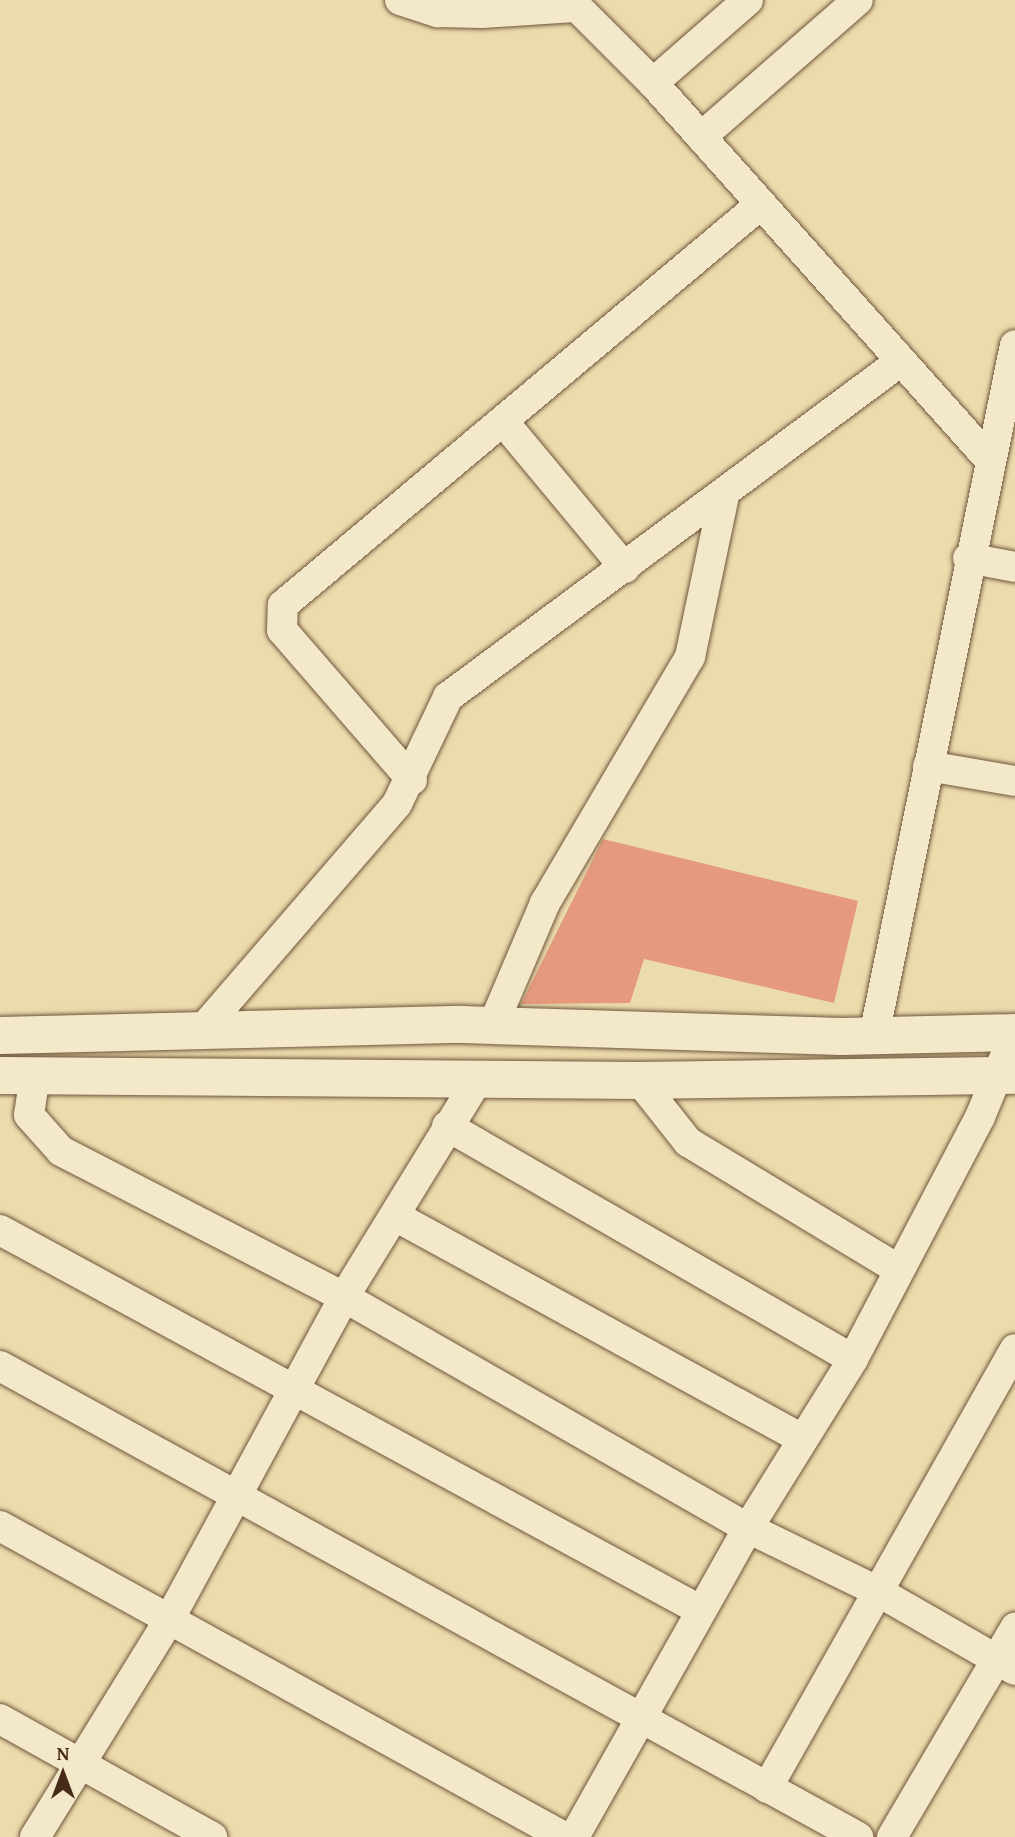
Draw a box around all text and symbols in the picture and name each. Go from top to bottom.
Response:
north arrow [28,1739,98,1809]
text: N [57,1739,69,1767]

